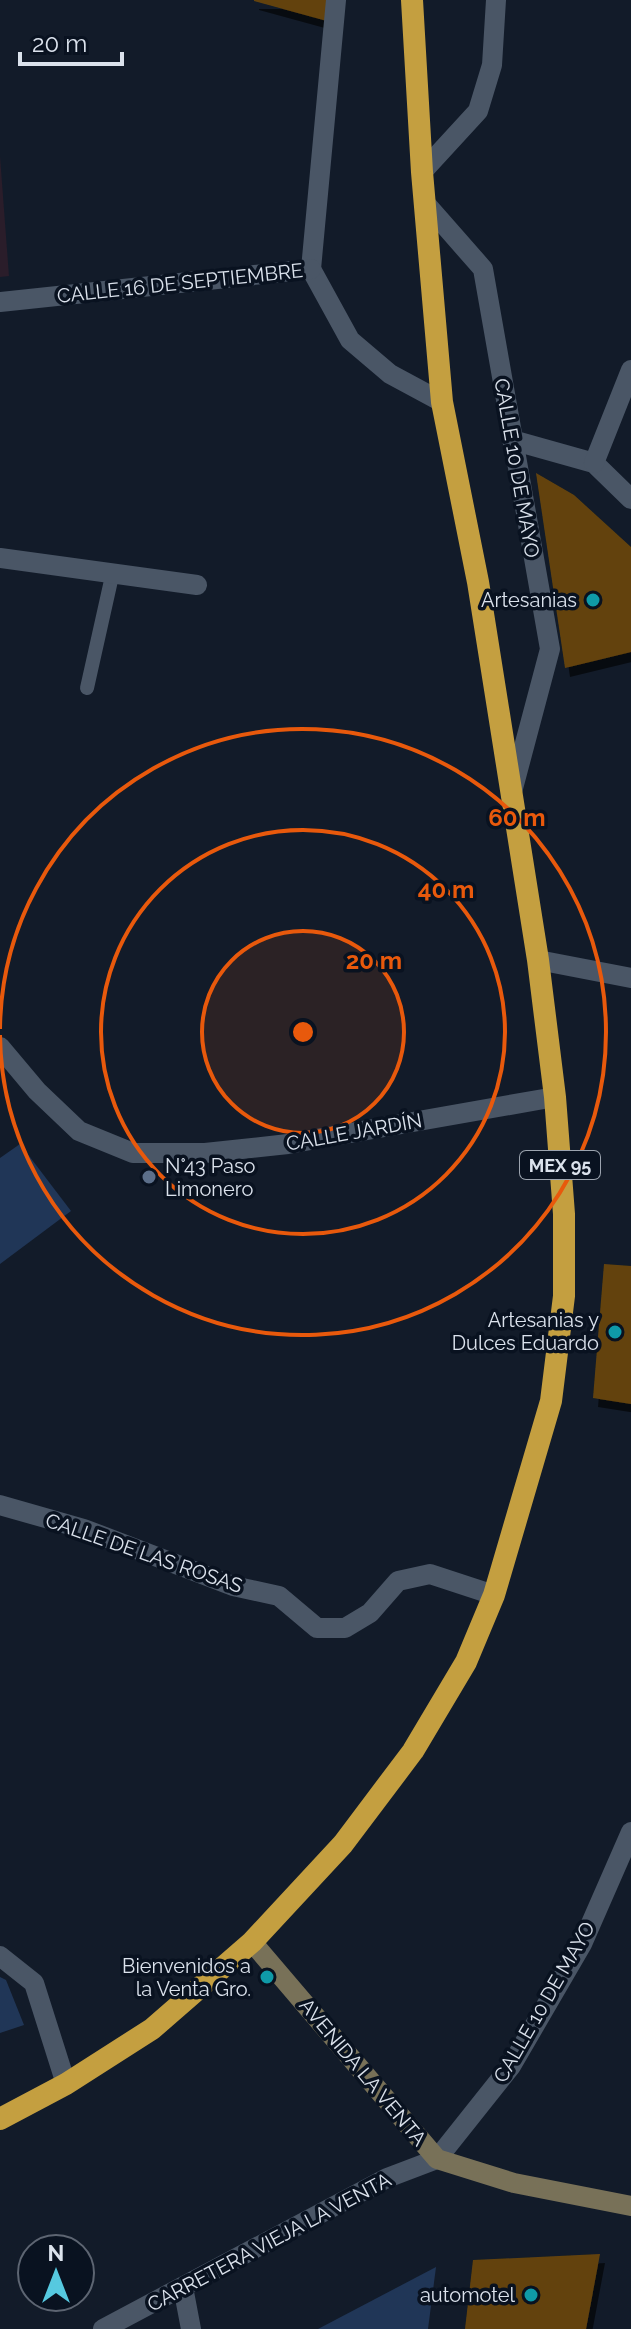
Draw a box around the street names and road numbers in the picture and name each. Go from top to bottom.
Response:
street label: CALLE 16 DE SEPTIEMBRE [56,258,304,308]
street label: CALLE 10 DE MAYO [489,376,545,560]
street label: CALLE JARDÍN [284,1108,424,1156]
road number: MEX 95 [520,1151,600,1179]
street label: CALLE DE LAS ROSAS [42,1508,246,1598]
street label: CALLE 10 DE MAYO [488,1917,600,2087]
street label: AVENIDA LA VENTA [294,1993,432,2151]
street label: CARRETERA VIEJA LA VENTA [143,2167,395,2317]

